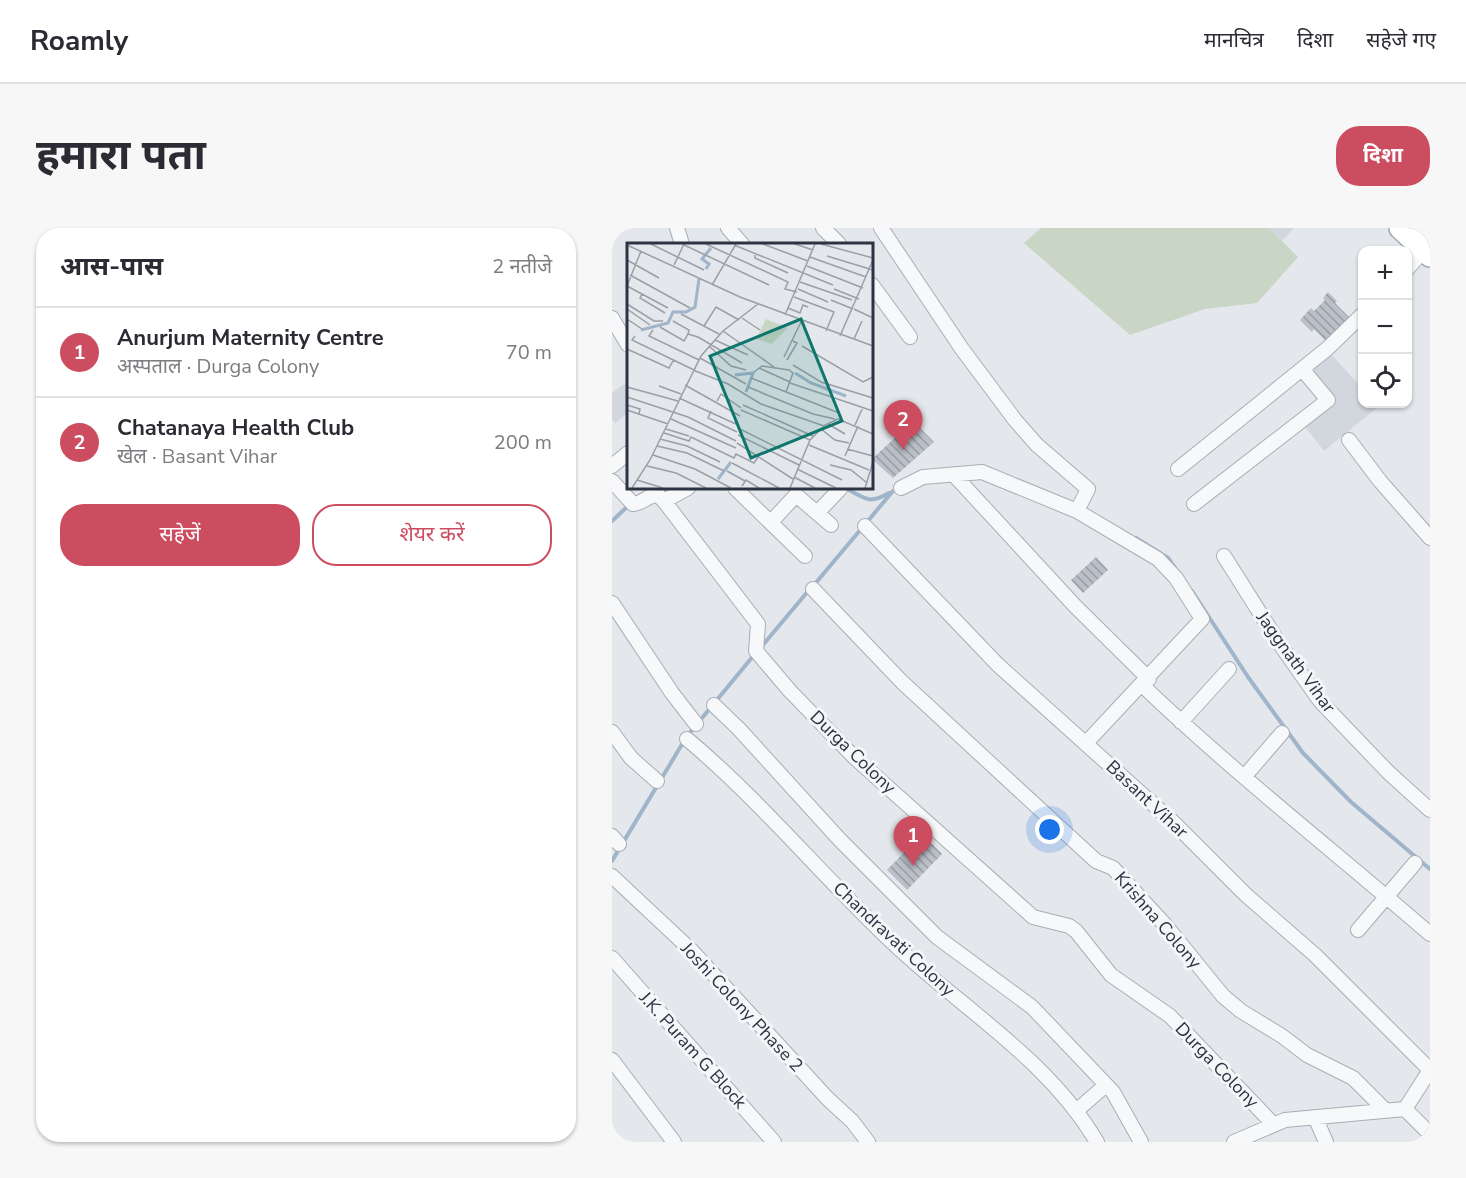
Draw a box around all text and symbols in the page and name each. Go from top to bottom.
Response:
text: Roamly [30,22,128,60]
text: मानचित्र [1204,26,1264,54]
text: दिशा [1297,26,1333,54]
text: सहेजे गए [1366,26,1436,54]
button: दिशा [1336,126,1430,186]
text: हमारा पता [36,127,206,184]
inset map [627,243,873,489]
map controls [1358,246,1412,408]
button: + [1358,246,1412,300]
text: आस-पास [60,249,163,284]
text: 2 नतीजे [492,253,552,280]
button: − [1358,300,1412,354]
text: Anurjum Maternity Centre [117,323,384,353]
text: 1 [74,339,86,366]
text: 70 m [506,339,552,366]
text: अस्पताल · Durga Colony [117,353,319,380]
button: locate [1358,354,1412,408]
pin: 2 [884,400,922,450]
text: Chatanaya Health Club [117,413,354,443]
text: 2 [74,429,86,456]
text: 200 m [494,429,552,456]
text: खेल · Basant Vihar [117,443,277,470]
button: सहेजें [60,504,300,566]
button: शेयर करें [312,504,552,566]
street label: Jaggnath Vihar [1250,606,1341,718]
street label: Durga Colony [805,705,902,800]
street label: Basant Vihar [1101,755,1194,844]
your location [1035,815,1064,844]
pin: 1 [894,816,932,866]
street label: Krishna Colony [1109,866,1207,974]
street label: Chandravati Colony [828,876,961,1002]
street label: Joshi Colony Phase 2 [675,936,808,1077]
street label: J.K. Puram G Block [633,986,753,1114]
street label: Durga Colony [1170,1017,1265,1114]

